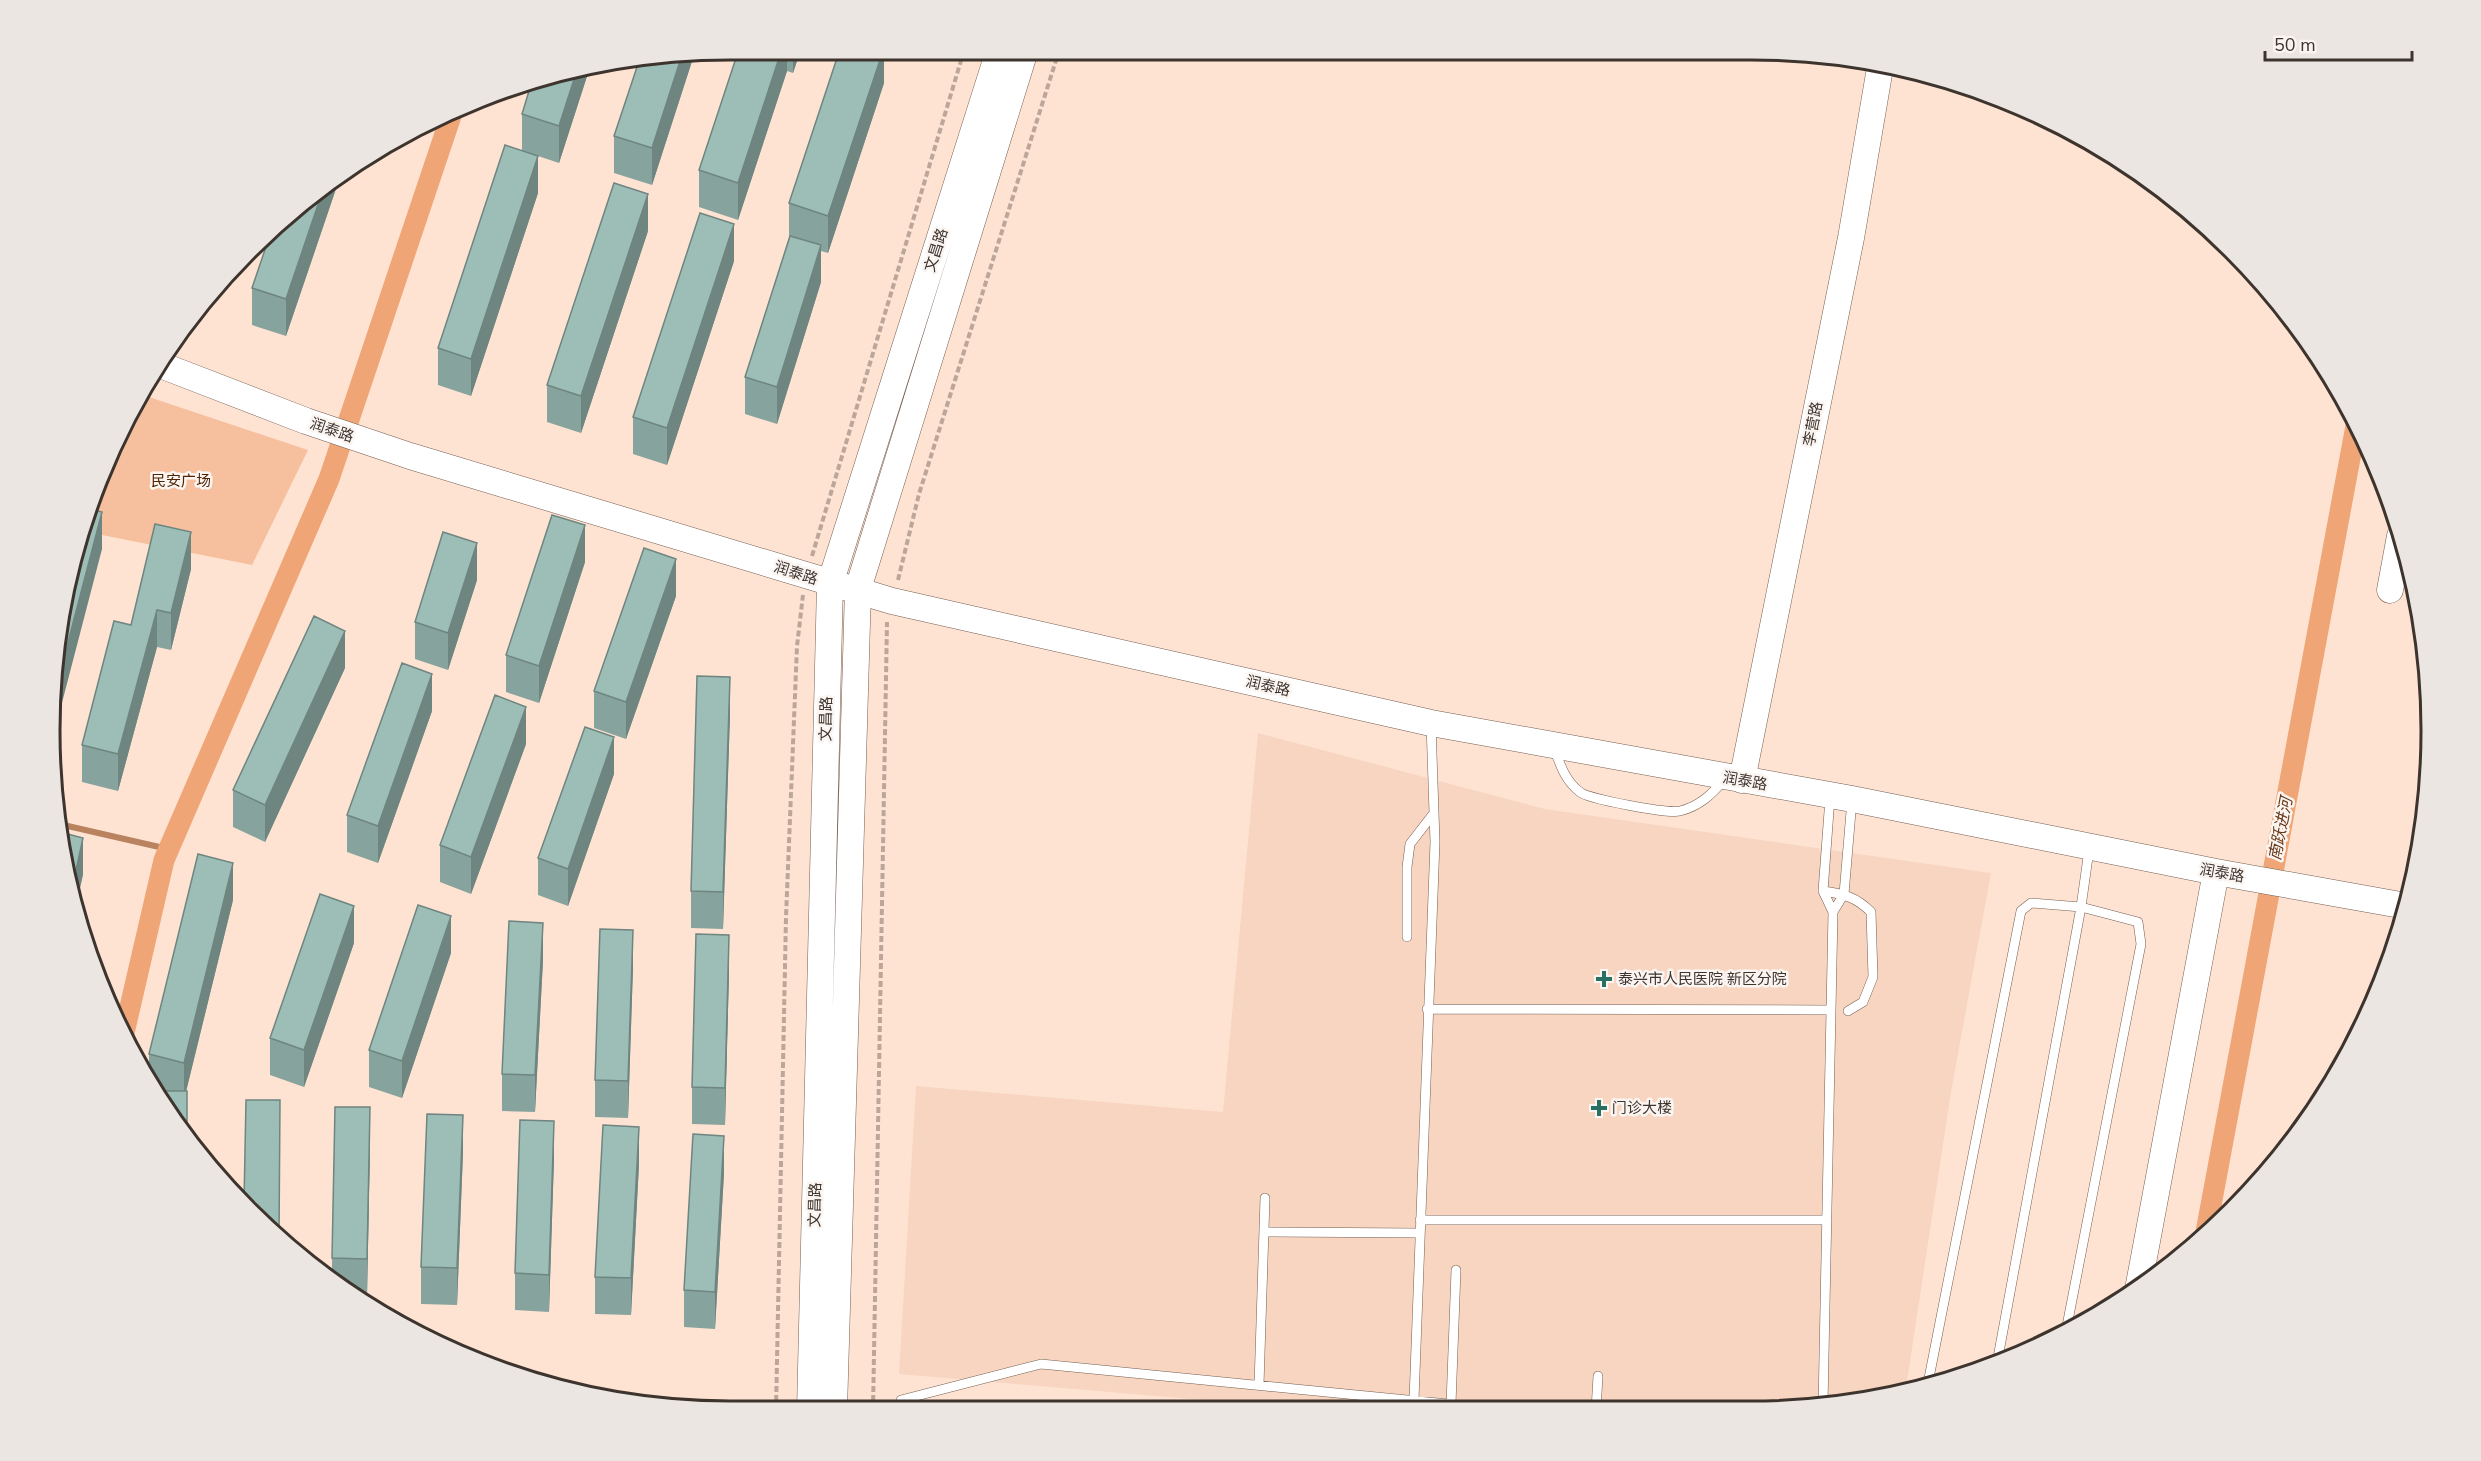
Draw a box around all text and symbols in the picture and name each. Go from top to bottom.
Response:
scale bar [2265,24,2412,62]
text: 50 m [2274,33,2316,57]
street label: 文昌路 [920,226,952,274]
street label: 李营路 [1799,400,1827,448]
street label: 润泰路 [307,413,357,447]
park label: 民安广场 [151,471,211,491]
street label: 润泰路 [772,557,820,589]
street label: 润泰路 [1244,671,1292,701]
street label: 文昌路 [816,696,836,742]
street label: 润泰路 [1721,767,1769,795]
water label: 南跃进河 [2264,793,2298,863]
street label: 润泰路 [2198,859,2246,887]
place label: 泰兴市人民医院 新区分院 [1618,969,1787,989]
marker: 泰兴市人民医院 新区分院 [1595,970,1613,988]
place label: 门诊大楼 [1612,1098,1672,1118]
marker: 门诊大楼 [1590,1099,1608,1117]
street label: 文昌路 [805,1182,825,1228]

